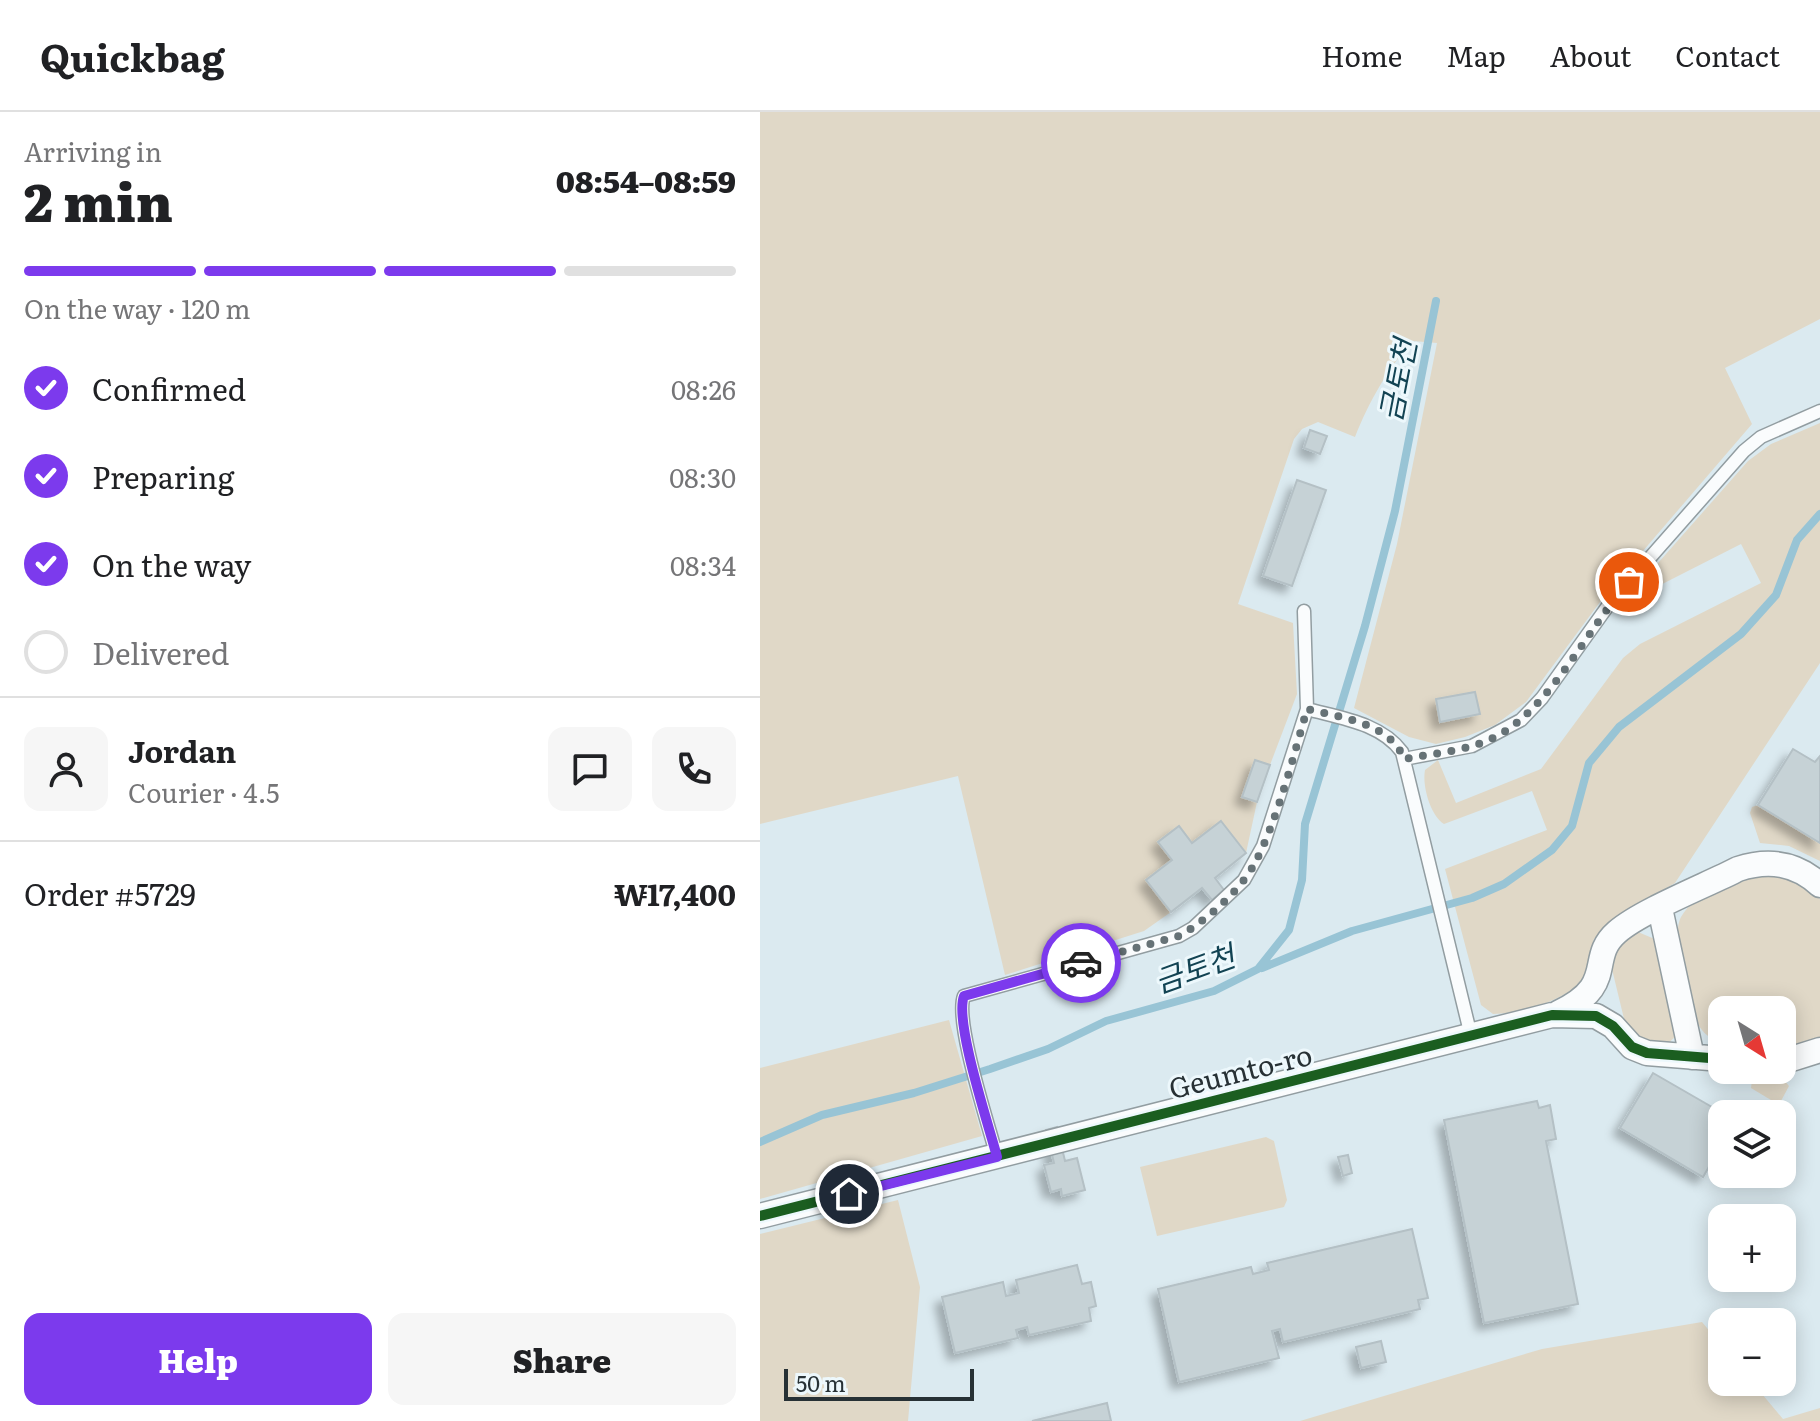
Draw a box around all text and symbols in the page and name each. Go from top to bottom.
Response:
text: Quickbag [40,27,225,84]
text: Home [1321,34,1402,76]
text: Map [1446,34,1506,76]
text: About [1550,34,1631,76]
text: Contact [1675,34,1780,76]
text: Arriving in [24,131,162,170]
text: 08:54–08:59 [556,158,736,202]
text: 2 min [24,161,173,238]
text: On the way · 120 m [24,288,250,327]
water label: 금토천 [1367,332,1426,425]
icon: check [24,366,68,410]
text: Confirmed [92,366,246,410]
text: 08:26 [671,369,736,408]
icon: check [24,454,68,498]
text: Preparing [92,454,234,498]
text: 08:30 [669,457,736,496]
icon: check [24,542,68,586]
text: On the way [92,542,251,586]
text: 08:34 [670,545,736,584]
pin [1595,548,1663,616]
icon: bag [1607,560,1651,604]
text: Delivered [92,630,229,674]
button: person [24,727,108,811]
button: chat [548,727,632,811]
button: phone [652,727,736,811]
text: Jordan [128,728,236,772]
text: Courier · 4.5 [128,772,280,811]
text: Order #5729 [24,871,196,915]
text: ₩17,400 [614,871,736,915]
courier [1041,923,1121,1003]
water label: 금토천 [1148,931,1244,1002]
icon: car [1059,941,1103,985]
north arrow [1708,996,1796,1084]
map controls [1708,996,1796,1396]
street label: Geumto-ro [1164,1032,1316,1108]
button: layers [1708,1100,1796,1188]
pin [815,1160,883,1228]
icon: home [827,1172,871,1216]
button: + [1708,1204,1796,1292]
button: − [1708,1308,1796,1396]
button: Help [24,1313,372,1405]
button: Share [388,1313,736,1405]
scale bar [784,1365,974,1401]
text: 50 m [796,1366,846,1399]

